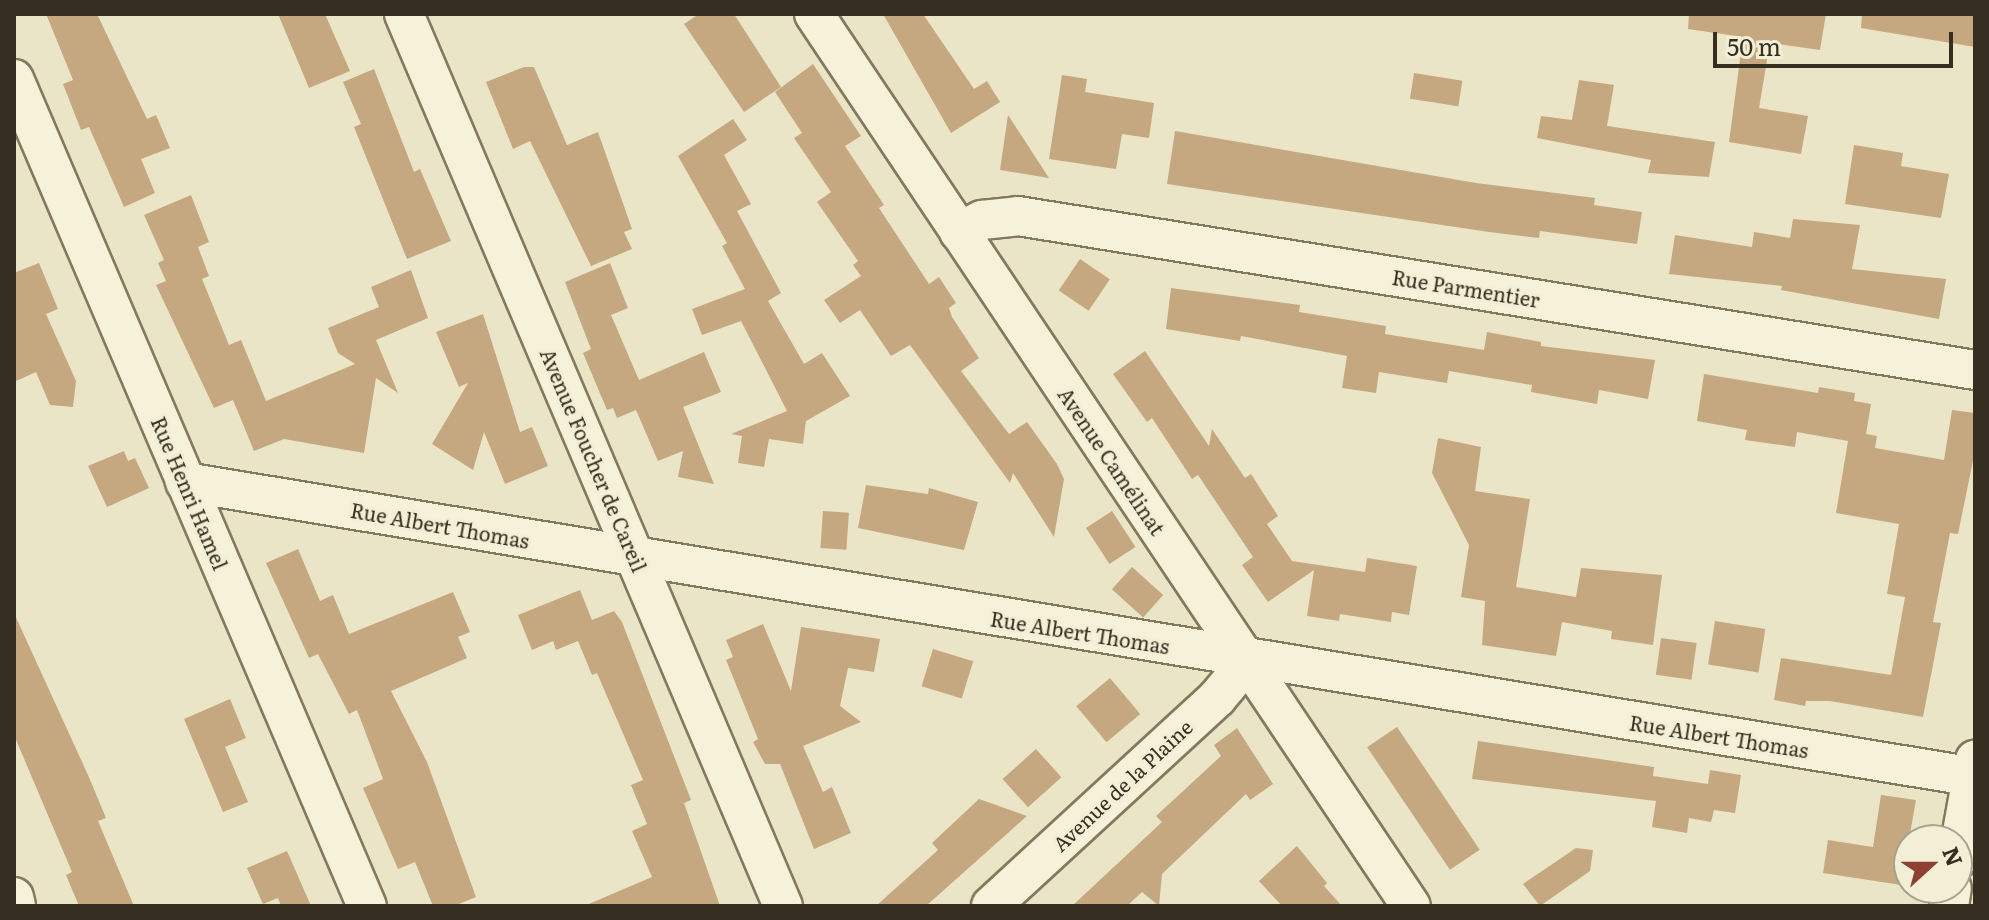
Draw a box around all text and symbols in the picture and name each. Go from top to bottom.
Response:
scale bar [1717,16,1957,66]
text: 50 m [1727,28,1781,63]
street label: Rue Parmentier [1390,264,1542,312]
street label: Avenue Foucher de Careil [536,345,652,575]
street label: Avenue Camélinat [1054,383,1170,539]
street label: Rue Henri Hamel [147,413,233,573]
street label: Rue Albert Thomas [349,497,531,553]
street label: Rue Albert Thomas [989,606,1171,658]
street label: Rue Albert Thomas [1628,710,1810,762]
street label: Avenue de la Plaine [1047,714,1197,856]
north arrow [1893,824,1973,904]
text: N [1935,841,1973,870]

